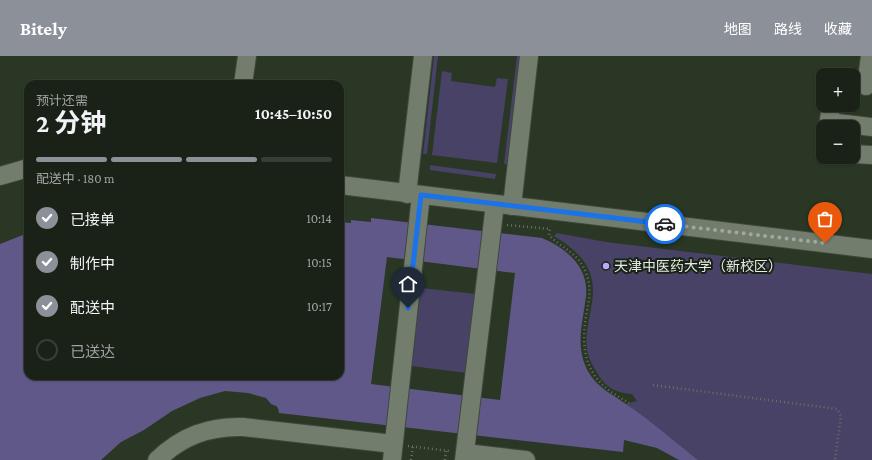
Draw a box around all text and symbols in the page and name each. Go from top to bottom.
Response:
text: Bitely [20,18,67,39]
text: 地图 [724,21,752,37]
text: 路线 [774,21,802,37]
text: 收藏 [824,21,852,37]
map controls [816,68,860,164]
button: + [816,68,860,112]
text: 预计还需 [36,93,88,108]
text: 10:45–10:50 [255,106,332,122]
text: 2 分钟 [36,109,106,138]
button: − [816,120,860,164]
text: 配送中 · 180 m [36,171,115,186]
pin [808,202,842,243]
courier [645,204,685,244]
icon: check [36,207,58,229]
icon: bag [814,208,836,230]
text: 10:14 [306,211,332,226]
text: 已接单 [70,212,115,228]
icon: car [654,213,676,235]
icon: check [36,251,58,273]
text: 10:15 [307,255,332,270]
text: 制作中 [70,256,115,272]
place label: 天津中医药大学（新校区） [614,258,782,274]
marker: 天津中医药大学（新校区） [601,261,611,271]
pin [391,267,425,308]
icon: home [397,273,419,295]
icon: check [36,295,58,317]
text: 10:17 [307,299,332,314]
text: 配送中 [70,300,115,316]
text: 已送达 [70,344,115,360]

